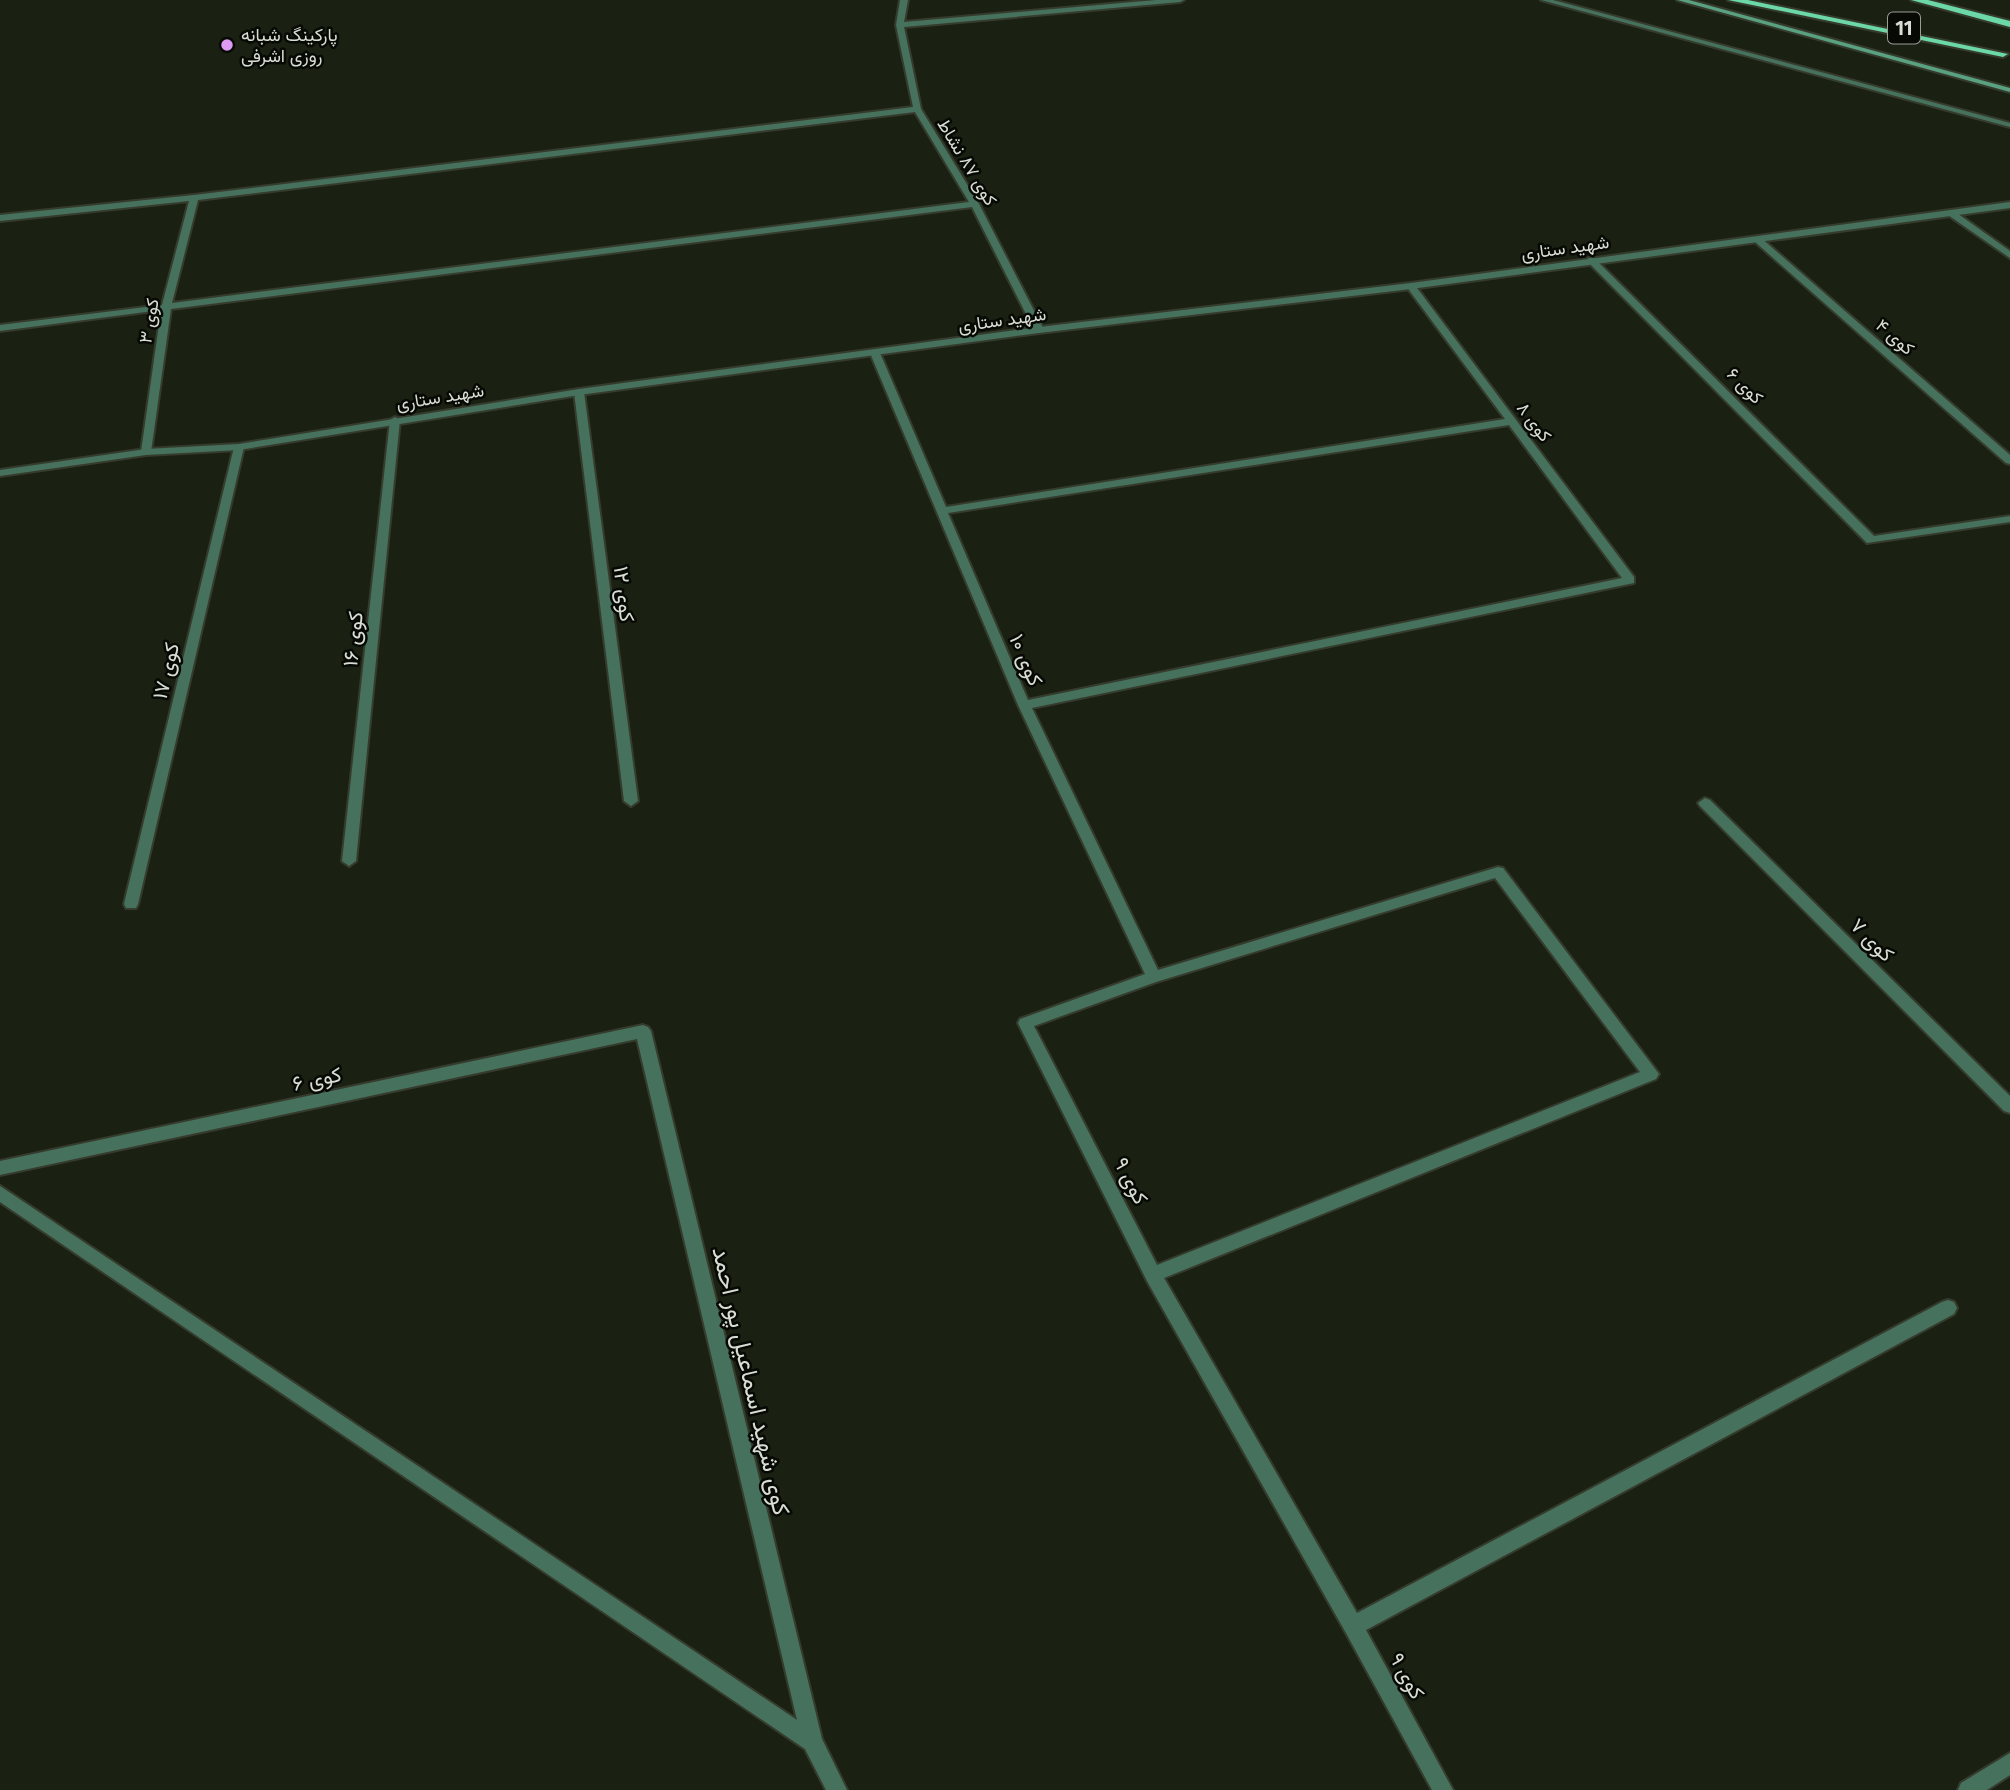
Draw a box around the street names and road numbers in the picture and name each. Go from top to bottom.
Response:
road number: 11 [1888,12,1920,44]
street label: کوی ۸۷ نشاط [932,114,1002,210]
street label: شهید ستاری [1520,231,1610,265]
street label: کوی ۳ [134,297,164,345]
street label: شهید ستاری [957,303,1047,337]
street label: کوی ۴ [1871,314,1919,360]
street label: کوی ۶ [1722,363,1768,409]
street label: شهید ستاری [394,379,486,415]
street label: کوی ۸ [1512,398,1556,446]
street label: کوی ۱۲ [608,565,640,623]
street label: کوی ۱۶ [337,610,369,668]
street label: کوی ۱۰ [1003,630,1049,690]
street label: کوی ۱۷ [147,640,185,702]
street label: کوی ۷ [1845,913,1899,967]
street label: کوی ۶ [290,1061,344,1097]
street label: کوی ۹ [1108,1153,1154,1209]
street label: کوی شهید اسماعیل پور احمد [705,1244,796,1518]
street label: کوی ۹ [1384,1648,1430,1704]

